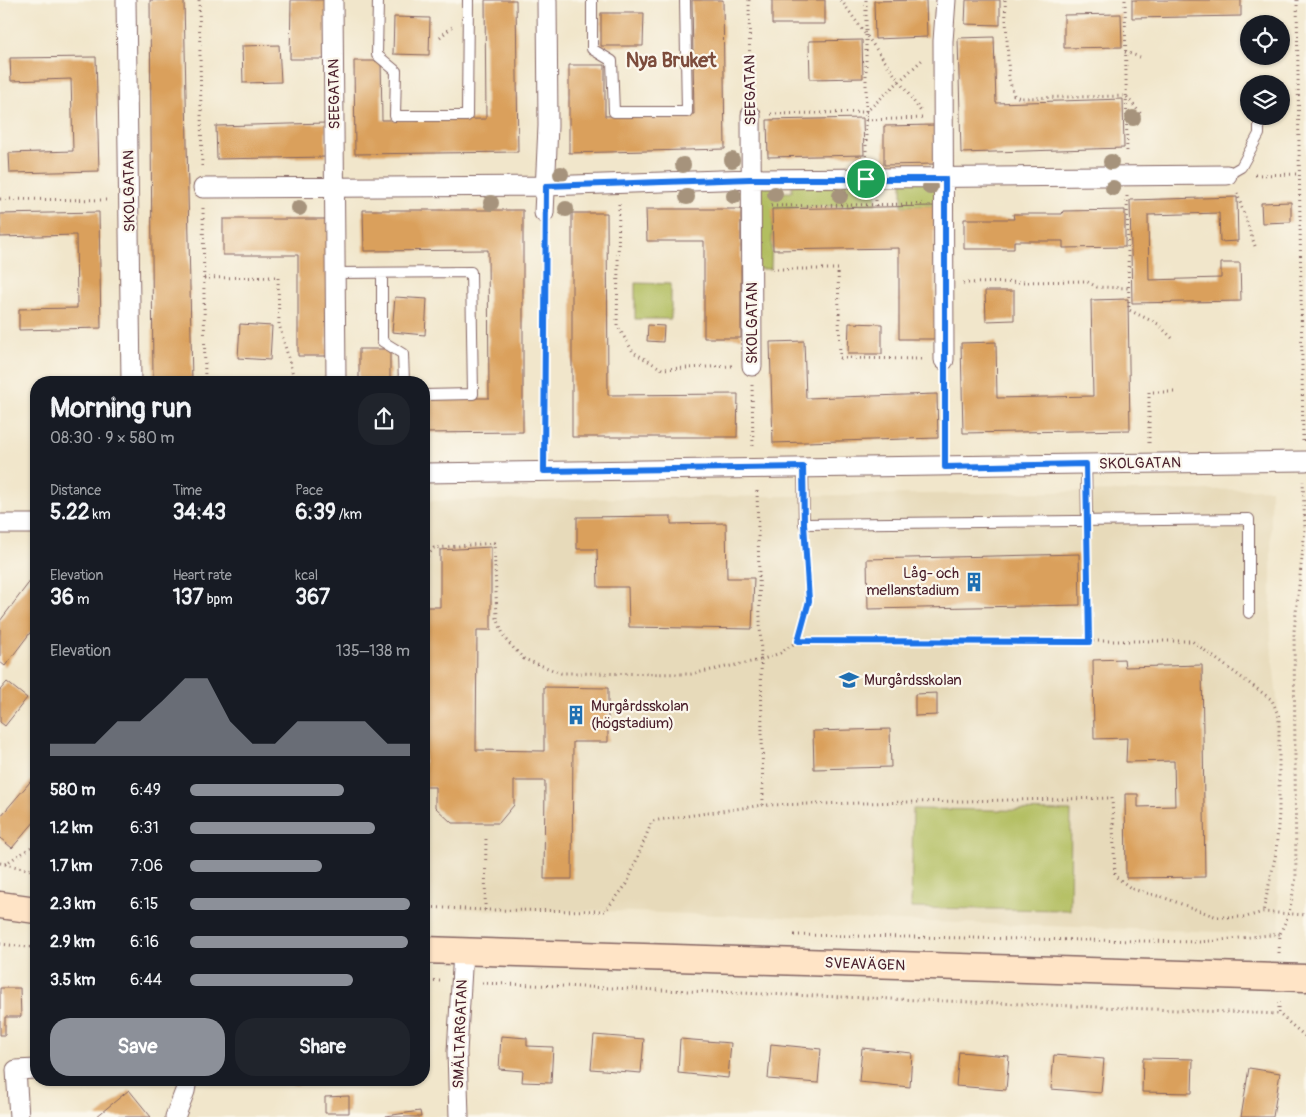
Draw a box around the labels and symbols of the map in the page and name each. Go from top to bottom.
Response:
district label: Nya Bruket [626,48,717,73]
street label: SEEGATAN [740,55,761,125]
street label: SEEGATAN [324,59,345,129]
street label: SKOLGATAN [119,150,140,232]
pin [845,158,887,200]
street label: SKOLGATAN [743,282,762,364]
street label: SKOLGATAN [1099,453,1181,474]
place label: Låg- och mellanstadium [866,564,959,600]
building icon: Låg- och mellanstadium [963,571,985,593]
school or university icon: Murgårdsskolan [838,669,860,691]
place label: Murgårdsskolan [864,671,962,690]
place label: Murgårdsskolan (högstadium) [591,697,689,733]
building icon: Murgårdsskolan (högstadium) [565,704,587,726]
street label: SVEAVÄGEN [824,954,906,975]
street label: SMÄLTARGATAN [449,979,472,1089]

